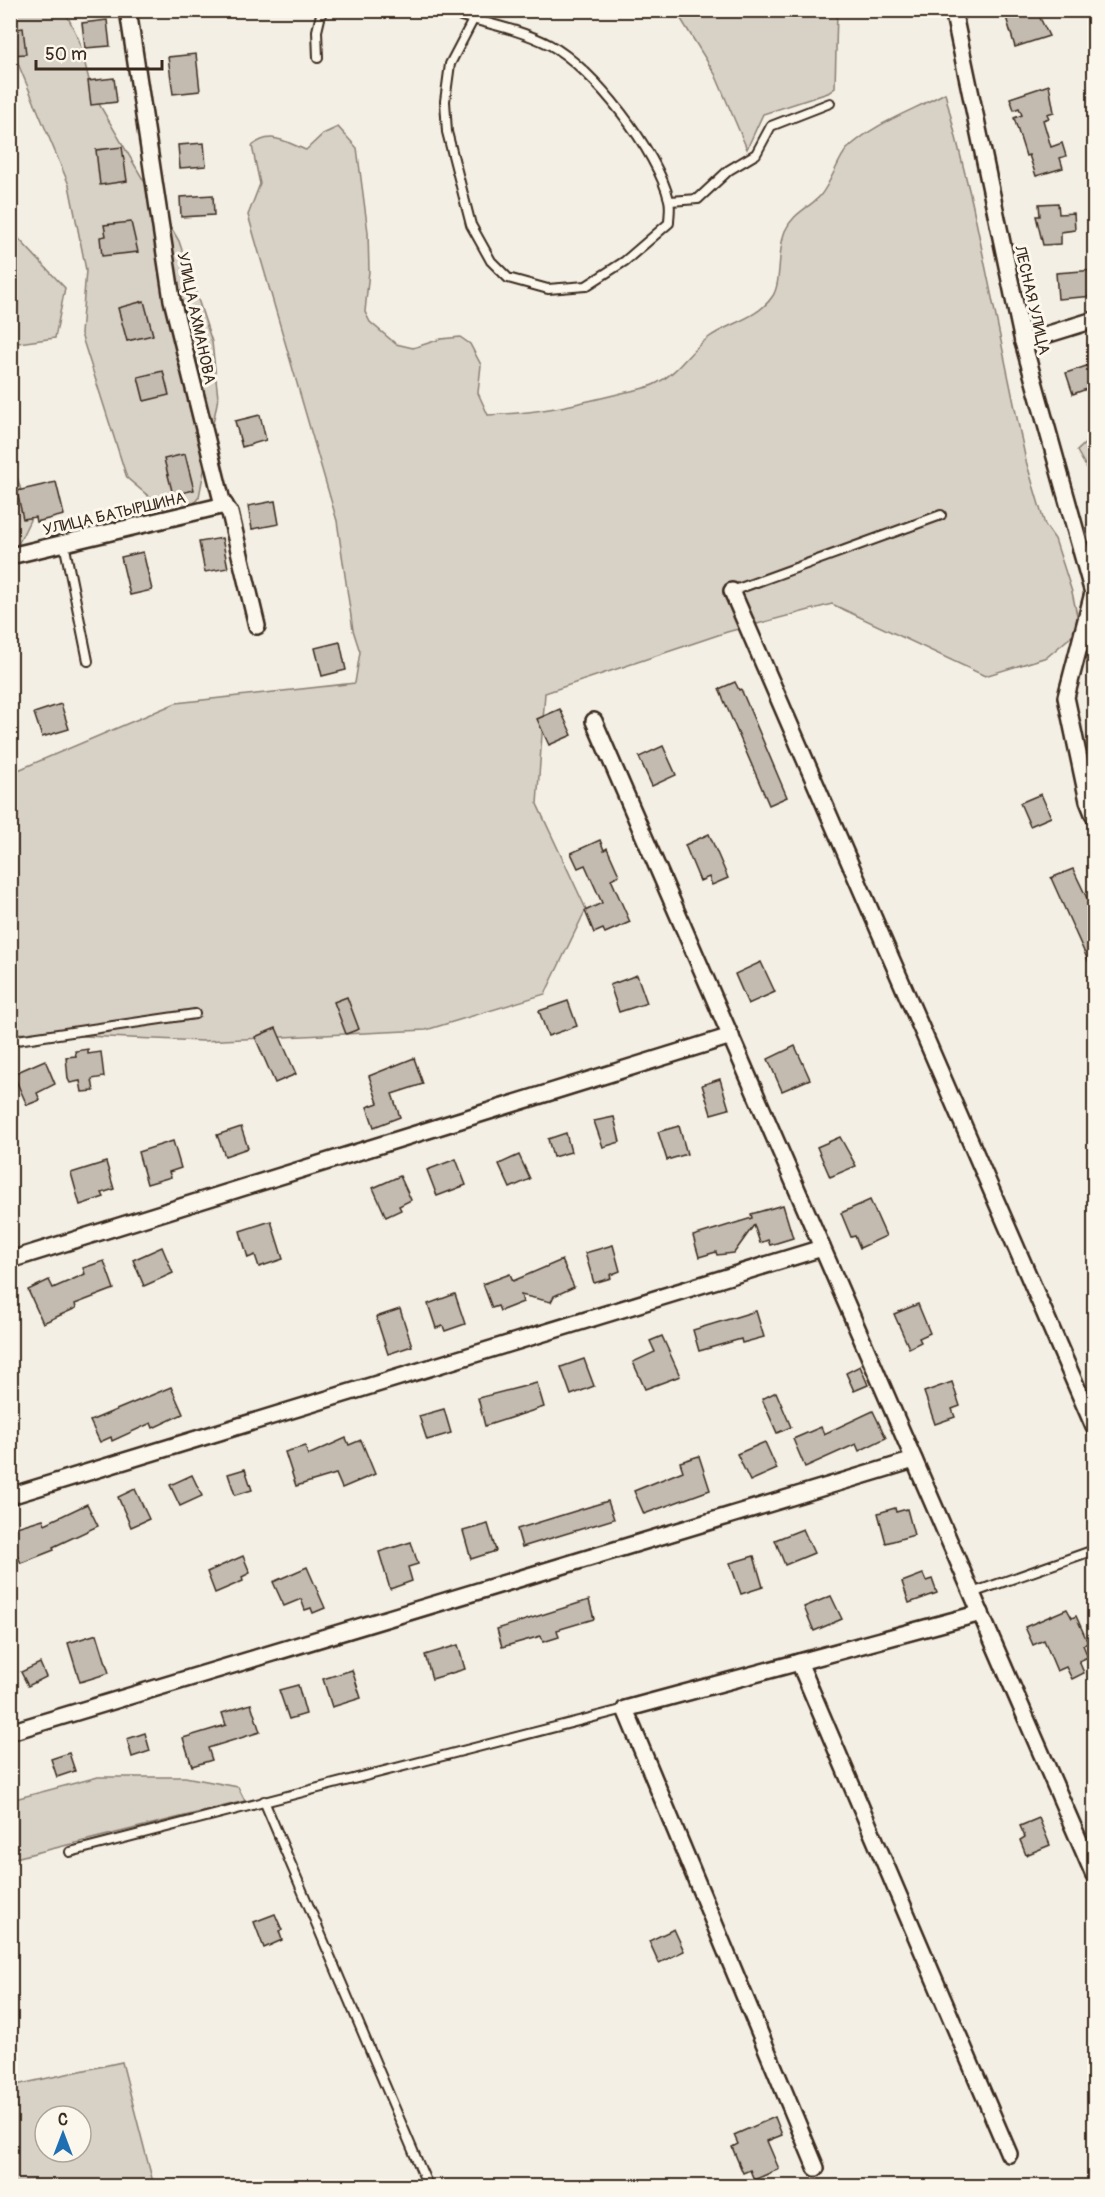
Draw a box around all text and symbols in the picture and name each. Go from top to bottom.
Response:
scale bar [36,33,162,71]
text: 50 m [45,43,87,66]
street label: ЛЕСНАЯ УЛИЦА [1010,243,1054,357]
street label: УЛИЦА АХМАНОВА [172,250,220,386]
street label: УЛИЦА БАТЫРШИНА [41,488,187,540]
north arrow [33,2104,93,2164]
text: С [58,2110,68,2130]

